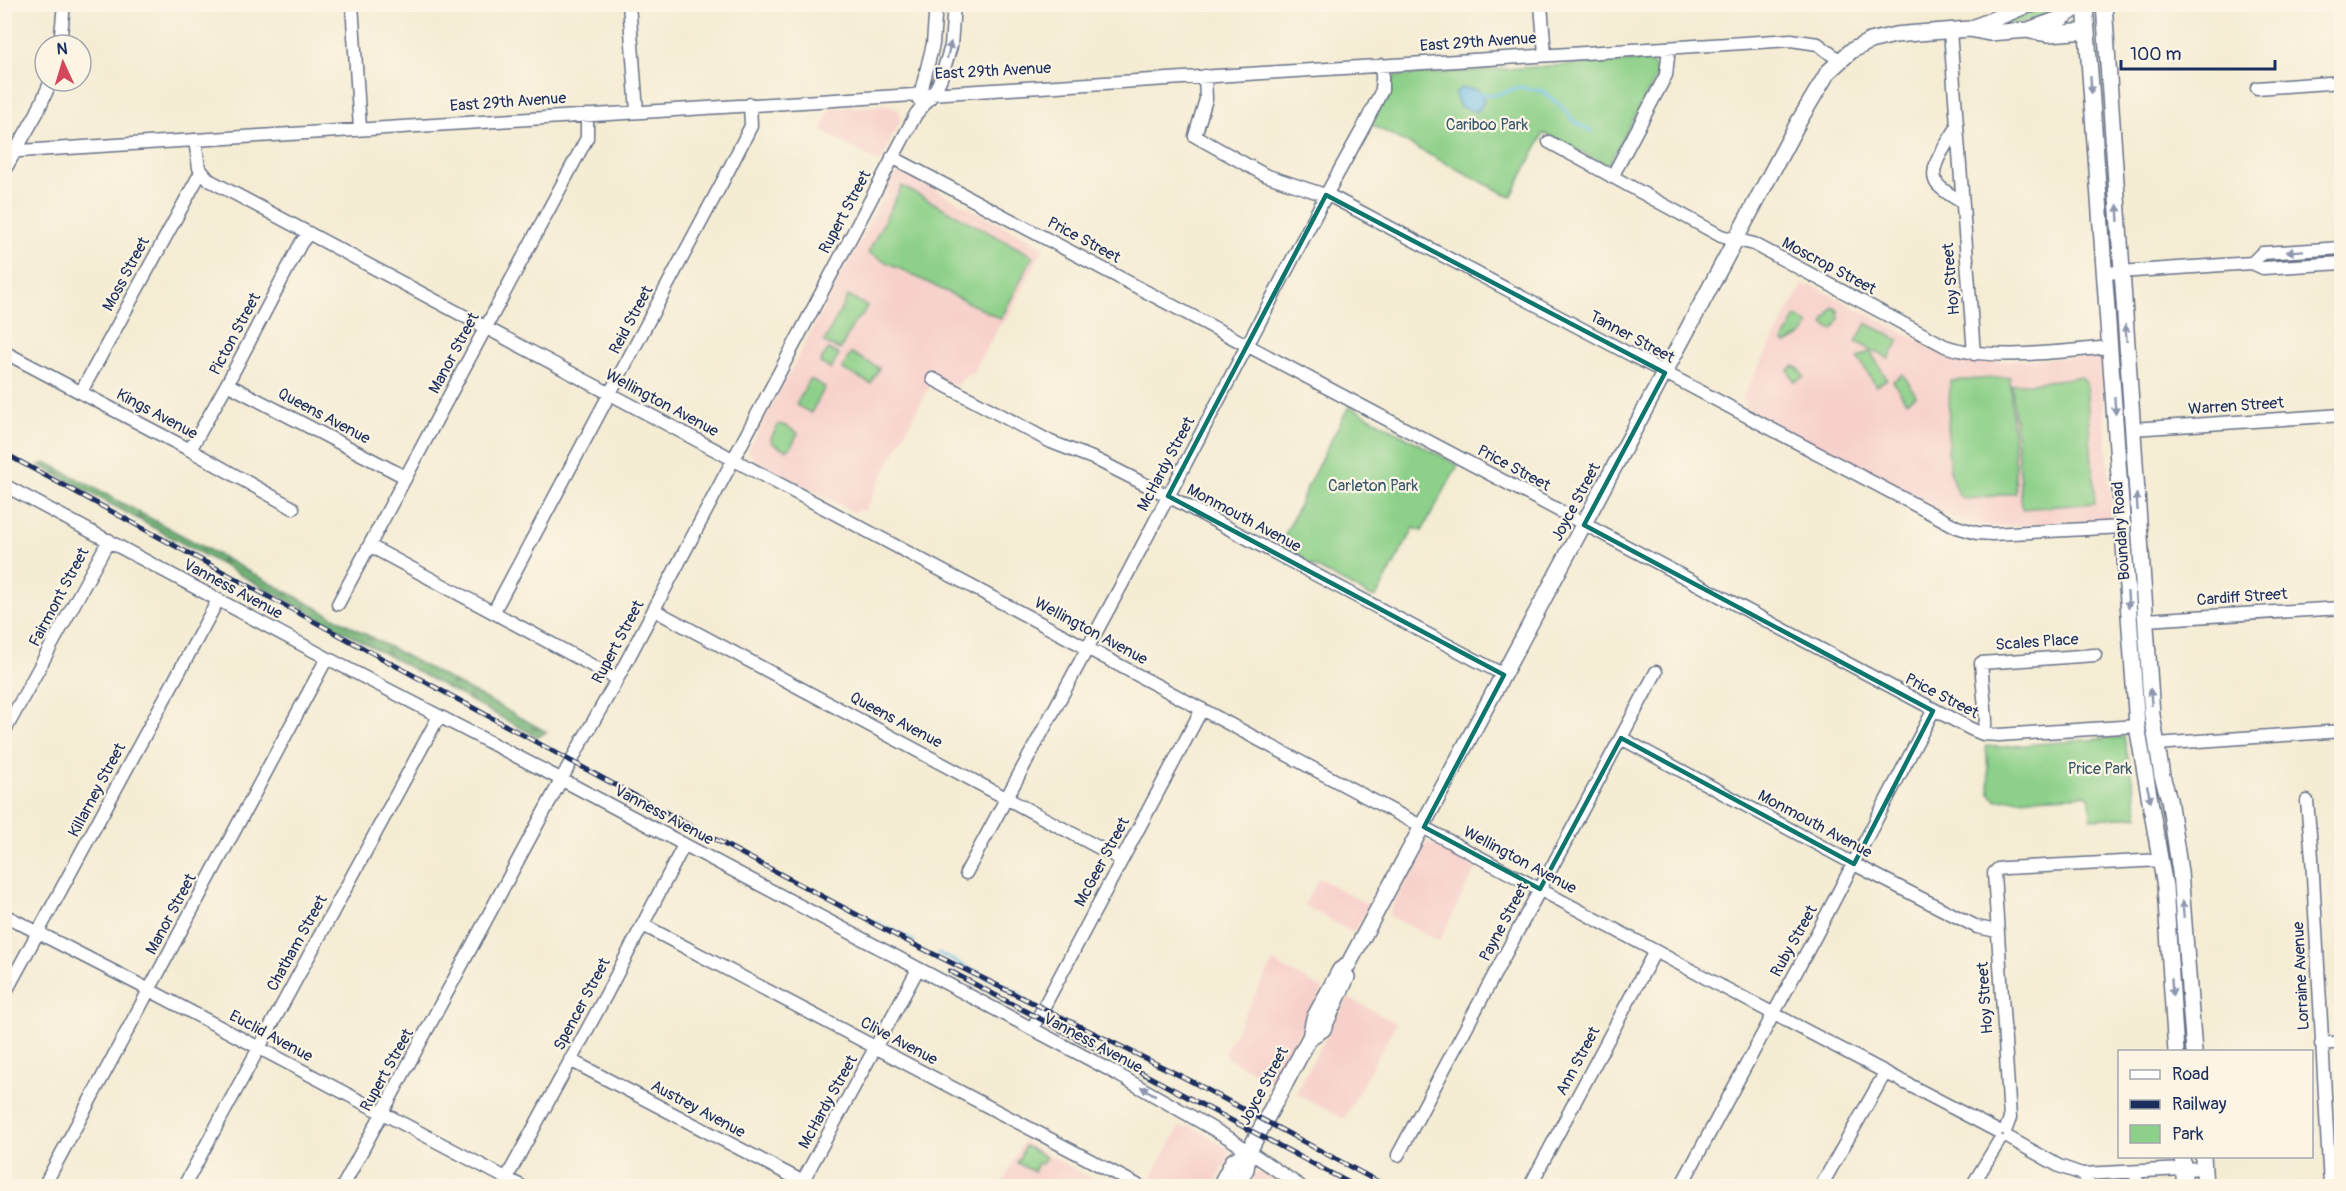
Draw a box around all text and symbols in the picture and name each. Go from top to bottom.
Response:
street label: East 29th Avenue [1419,28,1537,56]
north arrow [33,33,93,93]
scale bar [2121,33,2276,71]
text: N [56,39,68,59]
one-way arrow [944,41,954,59]
text: 100 m [2130,43,2182,66]
street label: East 29th Avenue [934,58,1052,84]
one-way arrow [2086,75,2096,94]
street label: East 29th Avenue [449,88,567,116]
park label: Cariboo Park [1446,115,1529,135]
street label: Rupert Street [815,166,876,257]
one-way arrow [2114,203,2123,222]
street label: Price Street [1044,212,1124,268]
street label: Moss Street [98,233,154,315]
street label: Moscrop Street [1778,233,1880,299]
street label: Hoy Street [1938,242,1964,316]
one-way arrow [2285,246,2304,256]
street label: Reid Street [605,282,658,358]
street label: Picton Street [205,289,265,379]
street label: Tanner Street [1586,306,1678,368]
street label: Manor Street [424,309,484,397]
one-way arrow [2121,323,2130,342]
street label: Wellington Avenue [602,365,722,441]
street label: Queens Avenue [274,383,374,449]
street label: Kings Avenue [113,384,201,444]
street label: Warren Street [2188,393,2285,419]
one-way arrow [2110,396,2120,415]
street label: McHardy Street [1133,413,1200,515]
street label: Price Street [1474,440,1554,496]
street label: Joyce Street [1547,459,1605,545]
park label: Carleton Park [1328,476,1418,496]
street label: Monmouth Avenue [1183,479,1305,557]
street label: Boundary Road [2108,481,2134,581]
one-way arrow [2132,493,2142,512]
street label: Fairmont Street [24,543,94,650]
street label: Vanness Avenue [180,554,286,624]
street label: Cardiff Street [2196,584,2288,610]
one-way arrow [2123,591,2133,610]
street label: Wellington Avenue [1031,593,1151,669]
street label: Rupert Street [588,596,649,687]
street label: Scales Place [1995,629,2079,655]
street label: Price Street [1902,669,1983,723]
street label: Queens Avenue [846,687,946,753]
one-way arrow [2146,687,2156,706]
street label: Killarney Street [64,739,130,841]
park label: Price Park [2068,759,2133,779]
street label: Vanness Avenue [611,780,717,850]
street label: Monmouth Avenue [1754,785,1876,863]
one-way arrow [2145,785,2155,803]
street label: McGeer Street [1070,813,1134,910]
street label: Wellington Avenue [1460,822,1580,898]
street label: Manor Street [141,870,201,958]
street label: Payne Street [1475,879,1533,965]
street label: Chatham Street [262,891,332,995]
one-way arrow [2178,900,2188,919]
street label: Ruby Street [1766,901,1822,980]
street label: Lorraine Avenue [2288,921,2314,1031]
street label: Spencer Street [549,954,615,1054]
street label: Hoy Street [1972,961,1998,1035]
one-way arrow [2167,978,2177,997]
street label: Euclid Avenue [226,1006,316,1066]
street label: Vanness Avenue [1040,1008,1146,1078]
street label: Clive Avenue [857,1012,941,1070]
street label: Ann Street [1551,1023,1605,1099]
street label: Rupert Street [356,1025,418,1115]
street label: Joyce Street [1235,1043,1293,1129]
legend [2118,1050,2313,1158]
street label: McHardy Street [794,1051,862,1152]
text: Road [2172,1063,2209,1086]
street label: Austrey Avenue [647,1076,749,1142]
one-way arrow [1140,1086,1156,1097]
text: Railway [2172,1093,2227,1116]
text: Park [2172,1123,2204,1146]

